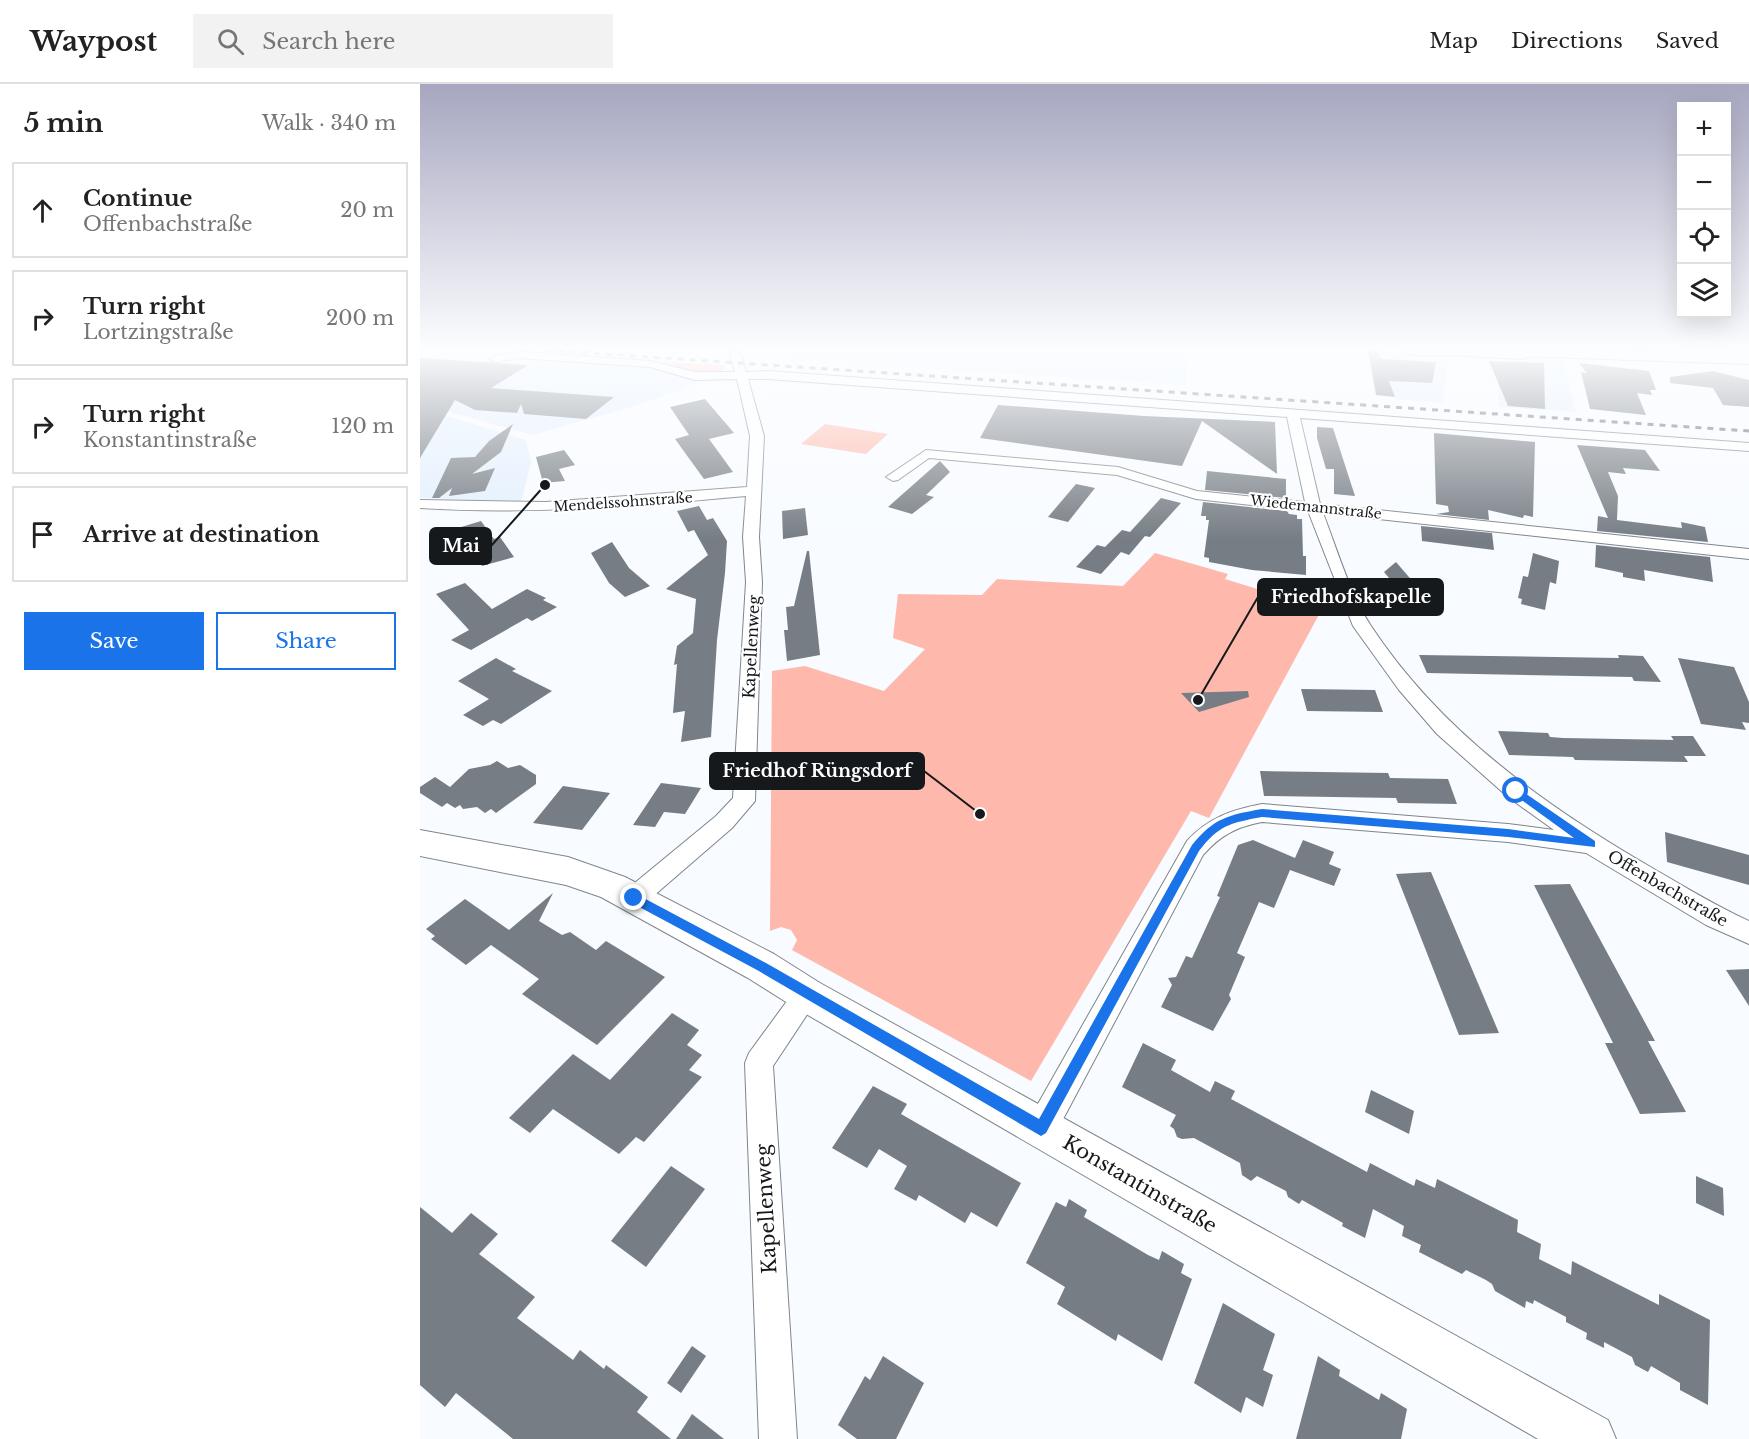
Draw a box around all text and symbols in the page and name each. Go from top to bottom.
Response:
search box [193,14,613,68]
text: Waypost [30,24,157,59]
icon: search [214,25,247,58]
text: Search here [262,28,395,55]
text: Map [1429,28,1478,54]
text: Directions [1511,28,1623,54]
text: Saved [1656,28,1719,54]
map controls [1677,102,1731,318]
button: + [1677,102,1731,156]
text: 5 min [24,107,103,139]
text: Walk · 340 m [262,111,396,135]
button: − [1677,156,1731,210]
text: Continue [83,185,192,212]
icon: ahead [26,194,59,227]
text: 20 m [340,198,394,222]
button: locate [1677,210,1731,264]
text: Offenbachstraße [83,212,253,236]
button: layers [1677,264,1731,318]
text: Turn right [83,293,205,320]
icon: right [26,302,59,335]
text: 200 m [326,306,394,330]
text: Lortzingstraße [83,320,234,344]
text: Turn right [83,401,205,428]
icon: right [26,410,59,443]
text: 120 m [331,414,394,438]
text: Konstantinstraße [83,428,257,452]
street label: Mendelssohnstraße [553,488,693,516]
street label: Wiedemannstraße [1248,491,1383,523]
icon: arrive [26,518,59,551]
text: Arrive at destination [83,521,320,548]
callout: Mai [430,528,491,564]
text: Mai [442,535,480,557]
callout: Friedhofskapelle [1258,579,1443,615]
text: Friedhofskapelle [1271,586,1431,608]
street label: Kapellenweg [738,594,764,699]
button: Save [24,612,204,670]
button: Share [216,612,396,670]
callout: Friedhof Rüngsdorf [710,753,924,789]
text: Friedhof Rüngsdorf [722,760,914,782]
route start [1502,777,1528,803]
street label: Offenbachstraße [1604,845,1732,931]
route end [620,884,646,910]
street label: Konstantinstraße [1059,1130,1221,1238]
street label: Kapellenweg [751,1143,781,1274]

